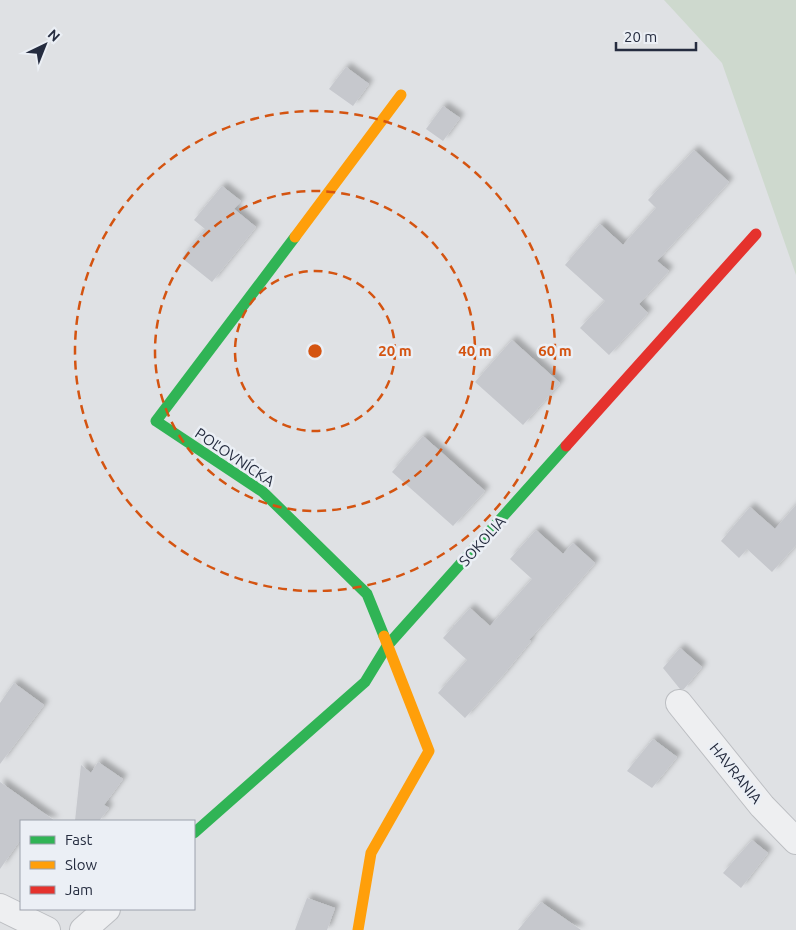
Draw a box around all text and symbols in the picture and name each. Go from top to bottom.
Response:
north arrow [20,20,70,70]
scale bar [616,20,696,52]
text: N [45,26,63,45]
text: 20 m [624,28,657,45]
centre of rings [306,342,324,360]
text: 20 m [378,342,412,359]
text: 40 m [458,342,492,359]
text: 60 m [538,342,572,359]
street label: POĽOVNÍCKA [192,424,278,490]
street label: SOKOLIA [455,512,509,569]
street label: HAVRANIA [706,739,766,807]
legend [20,820,195,910]
text: Fast [65,831,93,848]
text: Slow [65,856,98,873]
text: Jam [65,881,93,898]

